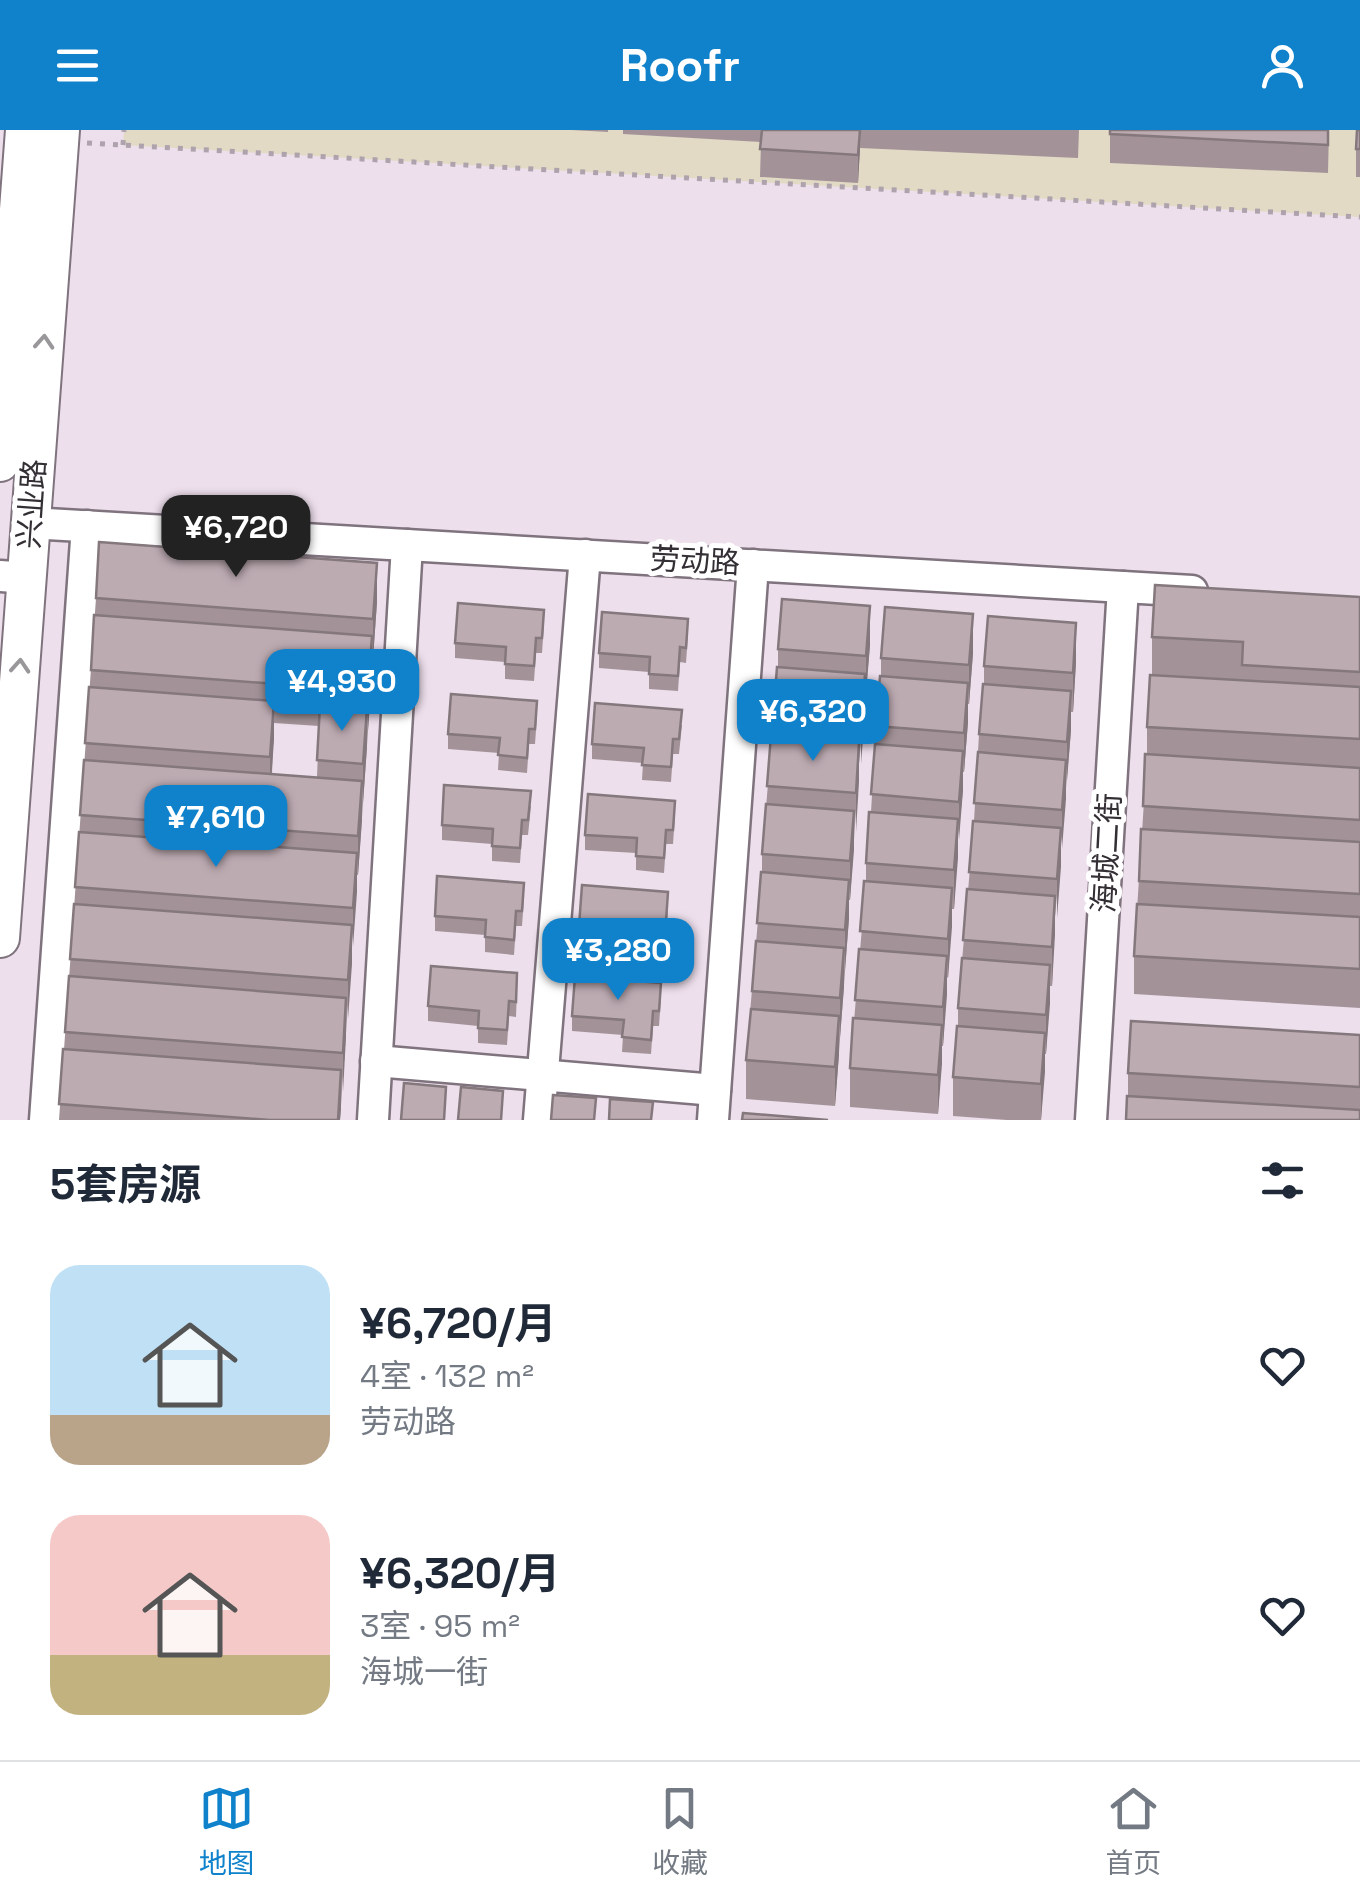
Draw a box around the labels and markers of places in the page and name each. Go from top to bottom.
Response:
pin: ¥6,720 [155,495,317,580]
pin: ¥4,930 [261,649,423,734]
pin: ¥6,320 [732,679,894,764]
pin: ¥7,610 [135,785,297,870]
pin: ¥3,280 [537,918,699,1003]

